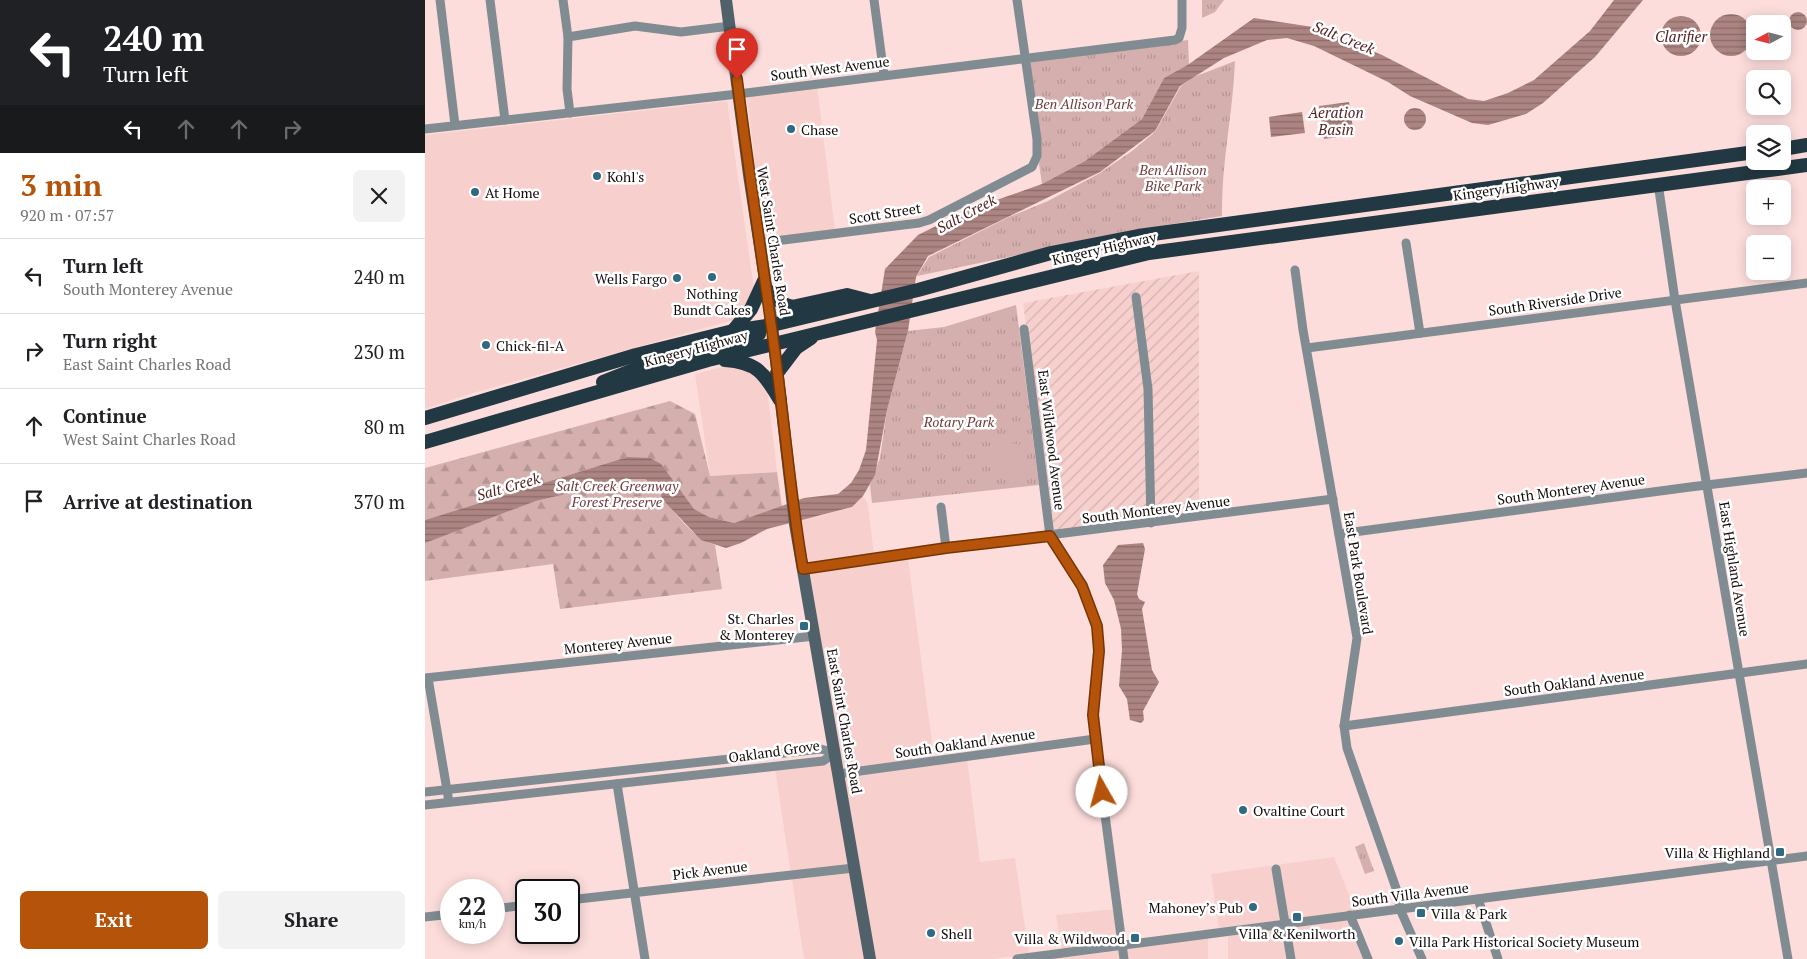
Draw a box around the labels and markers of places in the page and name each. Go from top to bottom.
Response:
pin [716,28,758,79]
place label: Chase [801,120,838,139]
marker: Chase [785,123,797,135]
place label: Kohl's [607,167,644,186]
marker: Kohl's [591,170,603,182]
place label: At Home [485,183,540,202]
marker: At Home [469,186,481,198]
place label: Wells Fargo [595,269,667,288]
marker: Nothing Bundt Cakes [706,271,718,283]
marker: Wells Fargo [671,272,683,284]
place label: Nothing Bundt Cakes [673,284,751,319]
place label: Chick-fil-A [496,336,565,355]
marker: Chick-fil-A [480,339,492,351]
place label: St. Charles & Monterey [719,609,795,644]
marker: St. Charles & Monterey [798,620,810,632]
place label: Ovaltine Court [1253,801,1346,820]
marker: Ovaltine Court [1237,804,1249,816]
place label: Villa & Highland [1664,843,1770,862]
marker: Villa & Highland [1774,846,1786,858]
place label: Mahoney’s Pub [1149,898,1243,917]
marker: Mahoney’s Pub [1247,901,1259,913]
place label: Villa & Park [1431,904,1508,923]
marker: Villa & Park [1415,907,1427,919]
marker: Villa & Kenilworth [1291,911,1303,923]
place label: Shell [941,924,972,943]
place label: Villa & Kenilworth [1239,924,1355,943]
marker: Shell [925,927,937,939]
place label: Villa & Wildwood [1014,929,1125,948]
marker: Villa & Wildwood [1129,932,1141,944]
place label: Villa Park Historical Society Museum [1409,932,1639,951]
marker: Villa Park Historical Society Museum [1393,935,1405,947]

